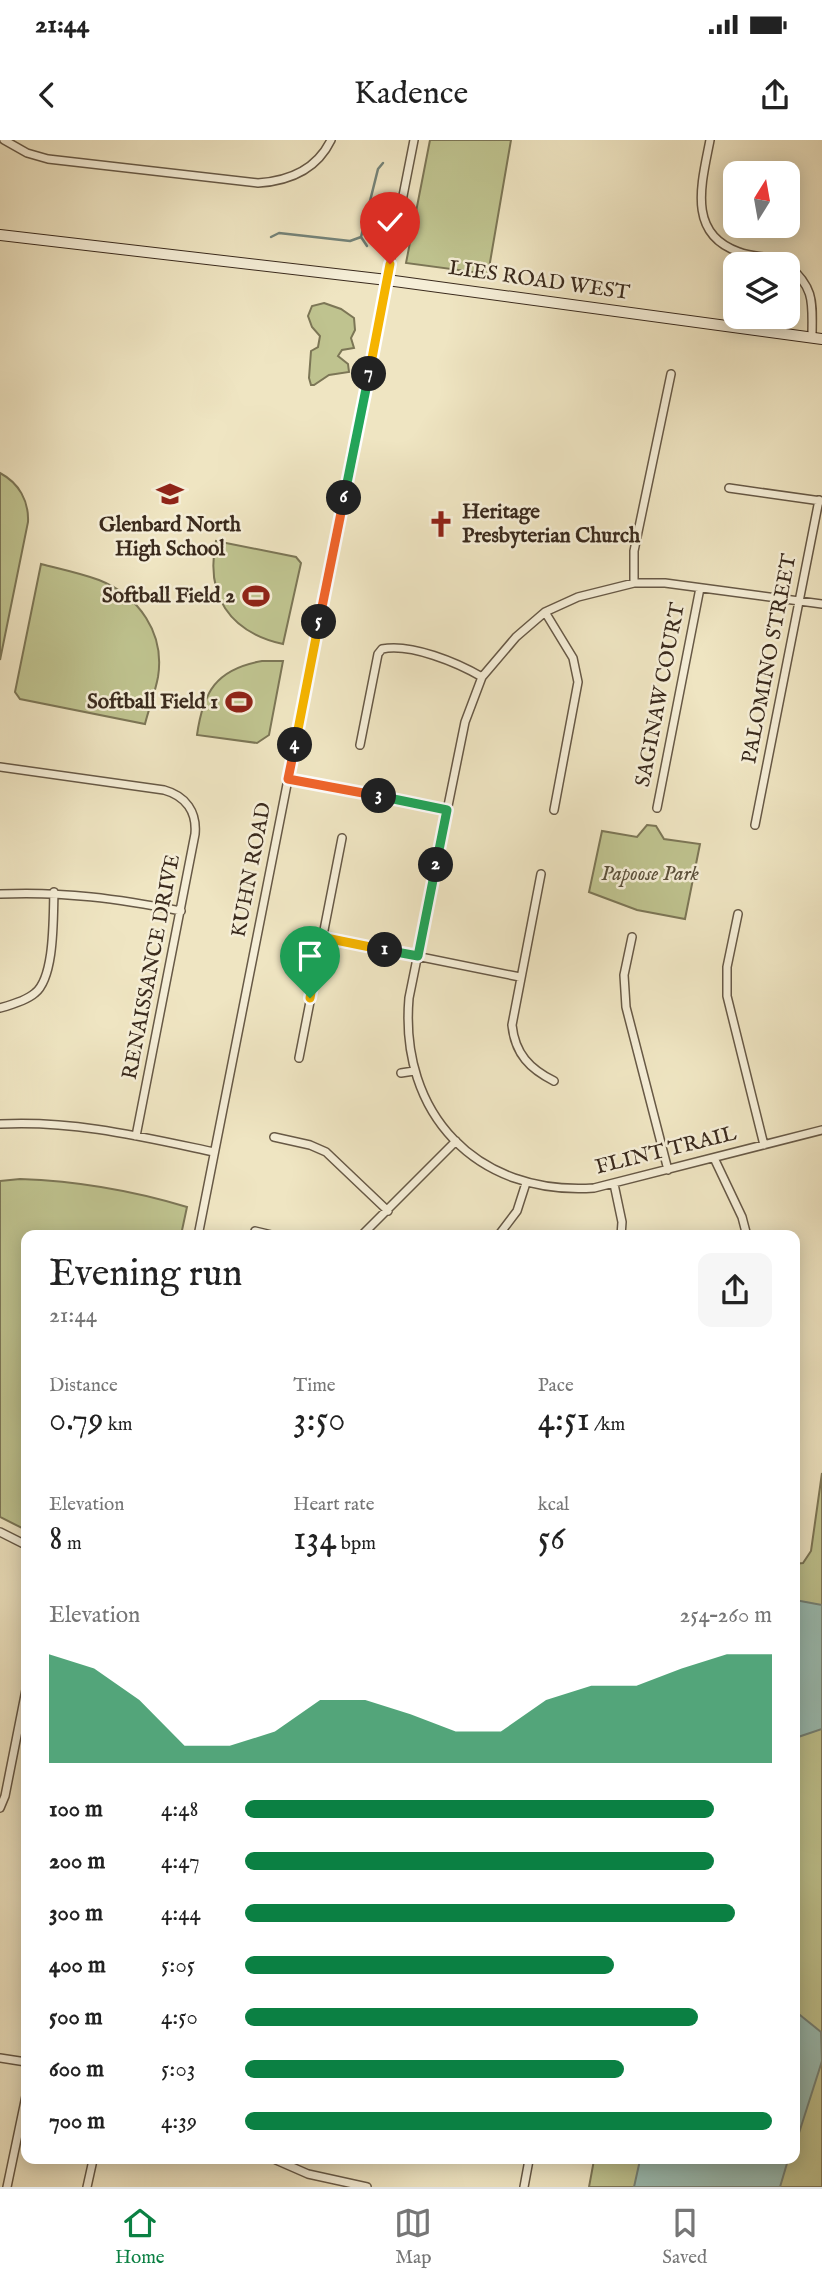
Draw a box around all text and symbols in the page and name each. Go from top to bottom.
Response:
text: 21:44 [35,8,89,41]
text: Kadence [354,74,468,115]
icon: back [28,76,66,114]
icon: share [756,76,794,114]
north arrow [723,161,800,238]
map controls [723,161,800,329]
pin [360,192,420,264]
icon: check [371,203,409,241]
button: layers [723,252,800,329]
street label: LIES ROAD WEST [447,255,632,307]
pin: 7 [352,356,386,392]
text: 7 [364,361,373,385]
school or university icon: Glenbard North High School [155,479,185,509]
pin: 6 [326,480,362,516]
text: 6 [339,485,348,509]
place label: Heritage Presbyterian Church [462,499,641,550]
church icon: Heritage Presbyterian Church [426,509,456,539]
place label: Glenbard North High School [99,512,242,563]
street label: PALOMINO STREET [736,551,804,766]
sports icon: Softball Field 2 [241,581,271,611]
place label: Softball Field 2 [102,583,235,610]
street label: SAGINAW COURT [630,600,692,789]
pin: 5 [302,604,336,640]
text: 5 [315,609,322,633]
sports icon: Softball Field 1 [224,687,254,717]
place label: Softball Field 1 [87,689,218,716]
pin: 4 [278,728,312,762]
text: 4 [290,732,299,756]
pin: 3 [362,778,396,814]
text: 3 [375,783,382,807]
street label: KUHN ROAD [226,800,278,940]
pin: 2 [418,848,453,882]
street label: RENAISSANCE DRIVE [117,852,187,1082]
text: 2 [431,852,440,876]
park label: Papoose Park [601,861,700,888]
pin [280,926,340,998]
pin: 1 [368,932,402,968]
icon: arrive [291,937,329,975]
text: 1 [381,937,388,961]
street label: FLINT TRAIL [593,1120,740,1182]
text: Evening run [49,1251,243,1299]
button: share [698,1253,772,1327]
text: 21:44 [49,1301,97,1330]
text: Distance [49,1374,118,1398]
text: Time [293,1374,336,1398]
text: Pace [538,1374,574,1398]
text: 0.79 [49,1398,104,1443]
text: 3:50 [293,1398,345,1443]
text: 4:51 [538,1398,590,1443]
text: km [104,1413,133,1437]
text: /km [590,1413,625,1437]
text: Elevation [49,1493,124,1517]
text: Heart rate [293,1493,374,1517]
text: kcal [538,1493,569,1517]
text: 8 [49,1517,63,1562]
text: 134 [293,1517,337,1562]
text: 56 [538,1517,565,1562]
text: m [63,1532,82,1556]
text: bpm [337,1532,376,1556]
text: Elevation [49,1601,140,1630]
text: 254–260 m [680,1601,772,1630]
text: 100 m [49,1795,103,1824]
text: 4:48 [161,1795,199,1824]
text: 200 m [49,1847,105,1876]
text: 4:47 [161,1847,200,1876]
text: 300 m [49,1899,103,1928]
text: 4:44 [161,1899,201,1928]
text: 400 m [49,1951,106,1980]
text: 5:05 [161,1951,195,1980]
text: 500 m [49,2003,103,2032]
text: 4:50 [161,2003,198,2032]
text: 600 m [49,2055,104,2084]
text: 5:03 [161,2055,195,2084]
text: 700 m [49,2107,105,2136]
text: 4:39 [161,2107,197,2136]
tab: Home [115,2204,165,2270]
tab: Map [394,2204,432,2270]
tab: Saved [662,2204,707,2270]

